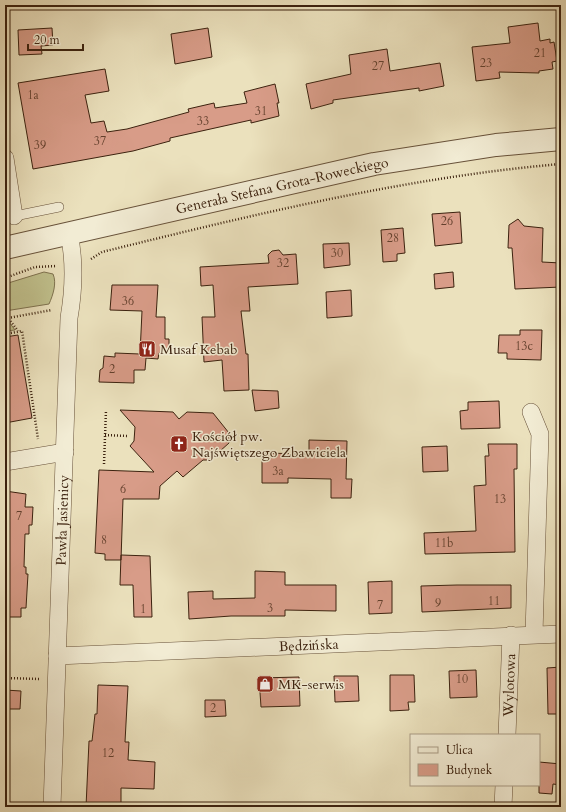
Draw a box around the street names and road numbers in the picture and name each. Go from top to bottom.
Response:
street label: Generała Stefana Grota-Roweckiego [174,153,390,219]
street label: Pawła Jasienicy [51,474,74,566]
street label: Będzińska [279,635,339,656]
street label: Wylotowa [499,653,520,718]

